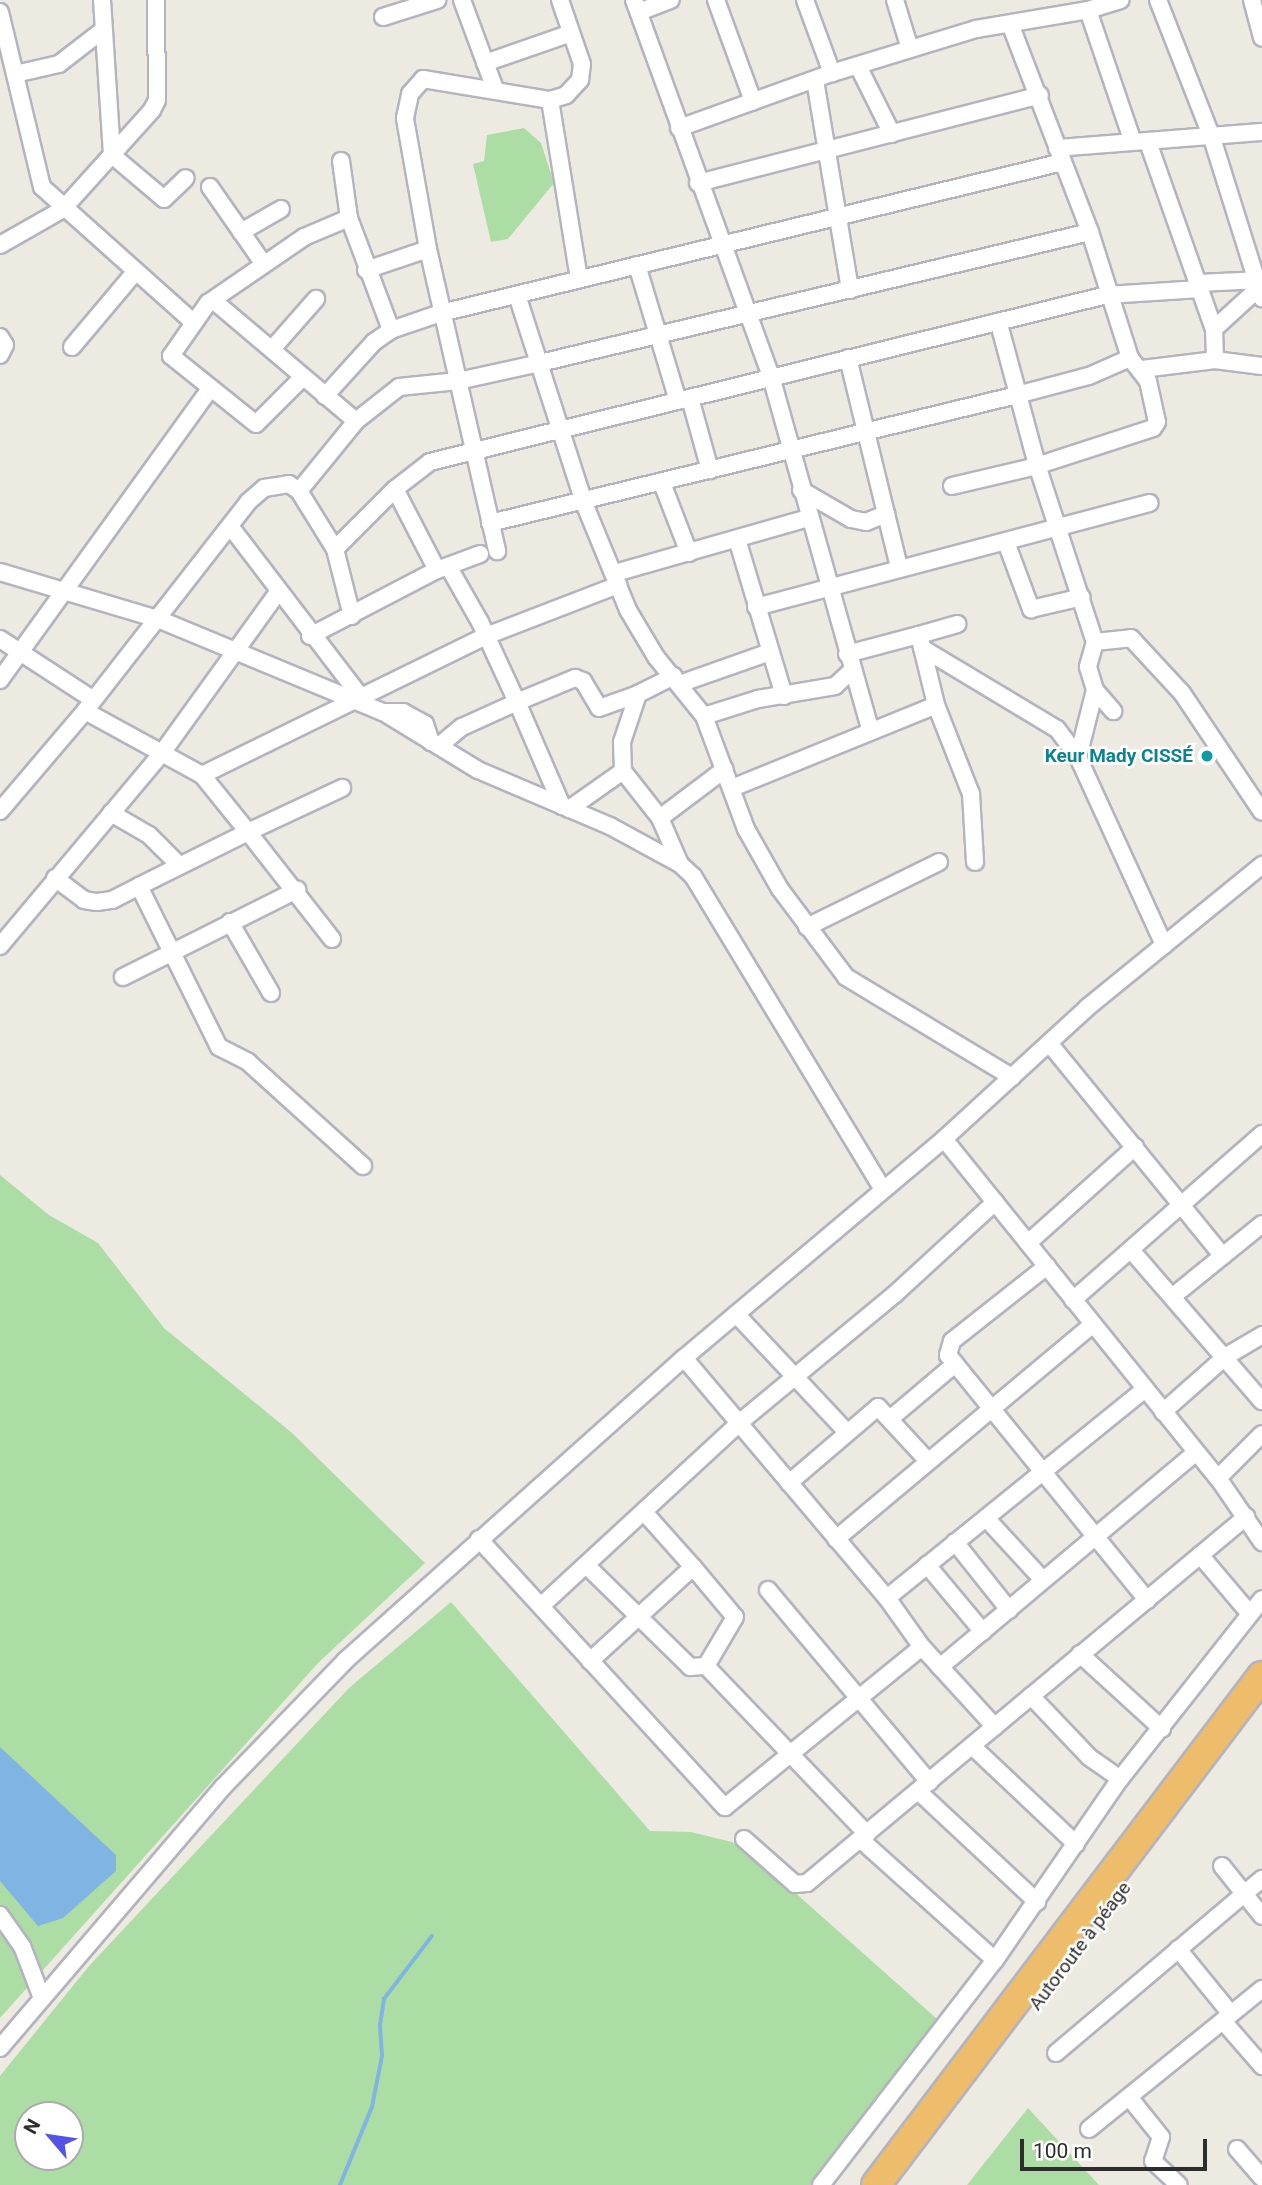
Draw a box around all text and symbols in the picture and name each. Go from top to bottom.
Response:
place label: Keur Mady CISSÉ [1045,745,1193,767]
marker: Keur Mady CISSÉ [1199,748,1215,764]
street label: Autoroute à péage [1024,1877,1136,2015]
north arrow [14,2101,84,2171]
text: N [19,2115,45,2138]
scale bar [1024,2126,1211,2170]
text: 100 m [1033,2139,1092,2163]

